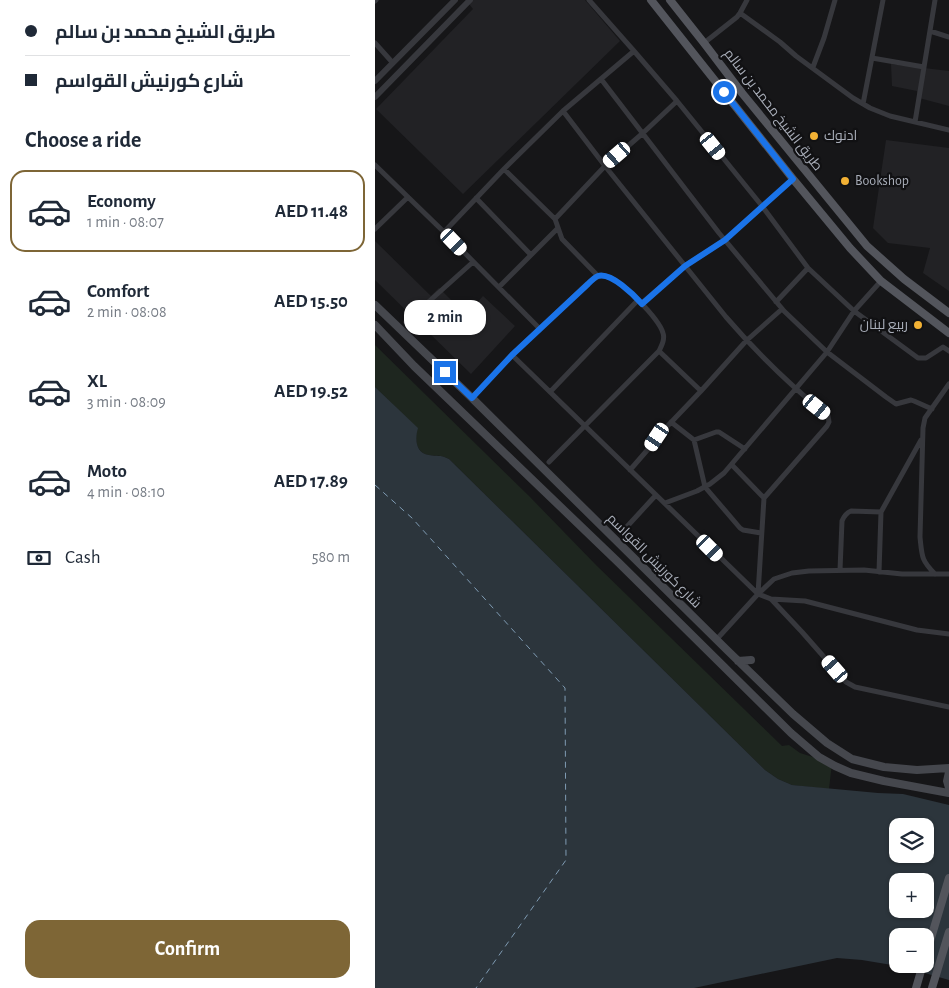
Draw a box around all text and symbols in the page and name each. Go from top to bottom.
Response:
text: طريق الشيخ محمد بن سالم [55,23,276,42]
street label: طريق الشيخ محمد بن سالم [720,46,825,175]
text: شارع كورنيش القواسم [55,72,244,91]
route start [713,81,735,103]
text: Choose a ride [25,129,141,151]
place label: ادنوك [824,129,857,143]
car [697,130,728,162]
marker: ادنوك [808,130,820,142]
car [600,139,633,171]
place label: Bookshop [855,174,909,188]
marker: Bookshop [839,175,851,187]
icon: car [27,189,72,234]
text: Economy [87,192,156,211]
text: AED 11.48 [275,202,348,221]
text: 1 min · 08:07 [87,214,164,230]
car [438,226,469,258]
icon: car [27,279,72,324]
text: Comfort [87,282,149,301]
text: AED 15.50 [274,292,348,311]
callout: 2 min [404,300,486,334]
text: 2 min · 08:08 [87,304,167,320]
text: 2 min [427,309,463,325]
place label: ربيع لبنان [860,318,908,333]
marker: ربيع لبنان [912,319,924,331]
route end [434,361,456,383]
icon: car [27,369,72,414]
text: XL [87,372,107,391]
text: AED 19.52 [274,382,348,401]
car [800,392,833,422]
text: 3 min · 08:09 [87,394,166,410]
car [642,420,671,454]
icon: car [27,459,72,504]
text: Moto [87,462,127,481]
text: AED 17.89 [274,472,348,491]
text: 4 min · 08:10 [87,484,165,500]
street label: شارع كورنيش القواسم [603,511,704,612]
car [694,532,725,564]
icon: cash [25,544,53,572]
text: Cash [65,548,101,567]
text: 580 m [312,549,350,565]
car [819,653,850,685]
map controls [889,818,934,973]
button: layers [889,818,934,863]
button: + [889,873,934,918]
button: Confirm [25,920,350,978]
button: − [889,928,934,973]

